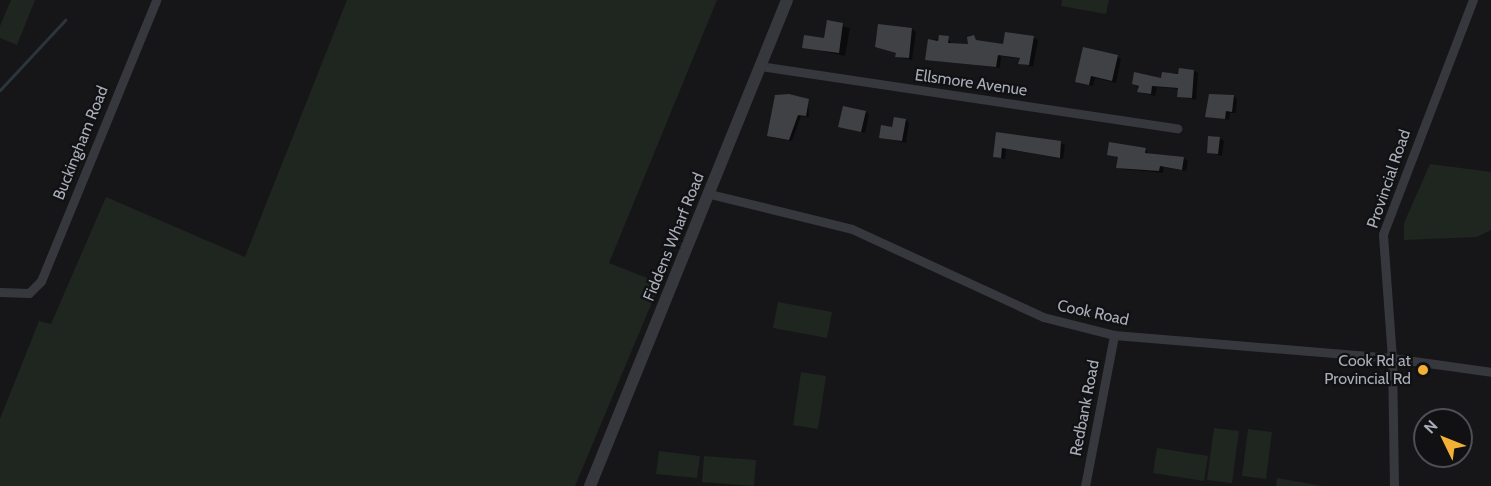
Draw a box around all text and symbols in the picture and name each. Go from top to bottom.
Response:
street label: Ellsmore Avenue [914,66,1028,100]
street label: Buckingham Road [49,83,113,203]
street label: Provincial Road [1363,127,1415,231]
street label: Fiddens Wharf Road [639,170,709,304]
street label: Cook Road [1055,296,1131,330]
place label: Cook Rd at Provincial Rd [1324,351,1411,389]
street label: Redbank Road [1066,358,1104,458]
marker: Cook Rd at Provincial Rd [1416,363,1430,377]
north arrow [1413,408,1473,468]
text: N [1420,416,1442,437]

